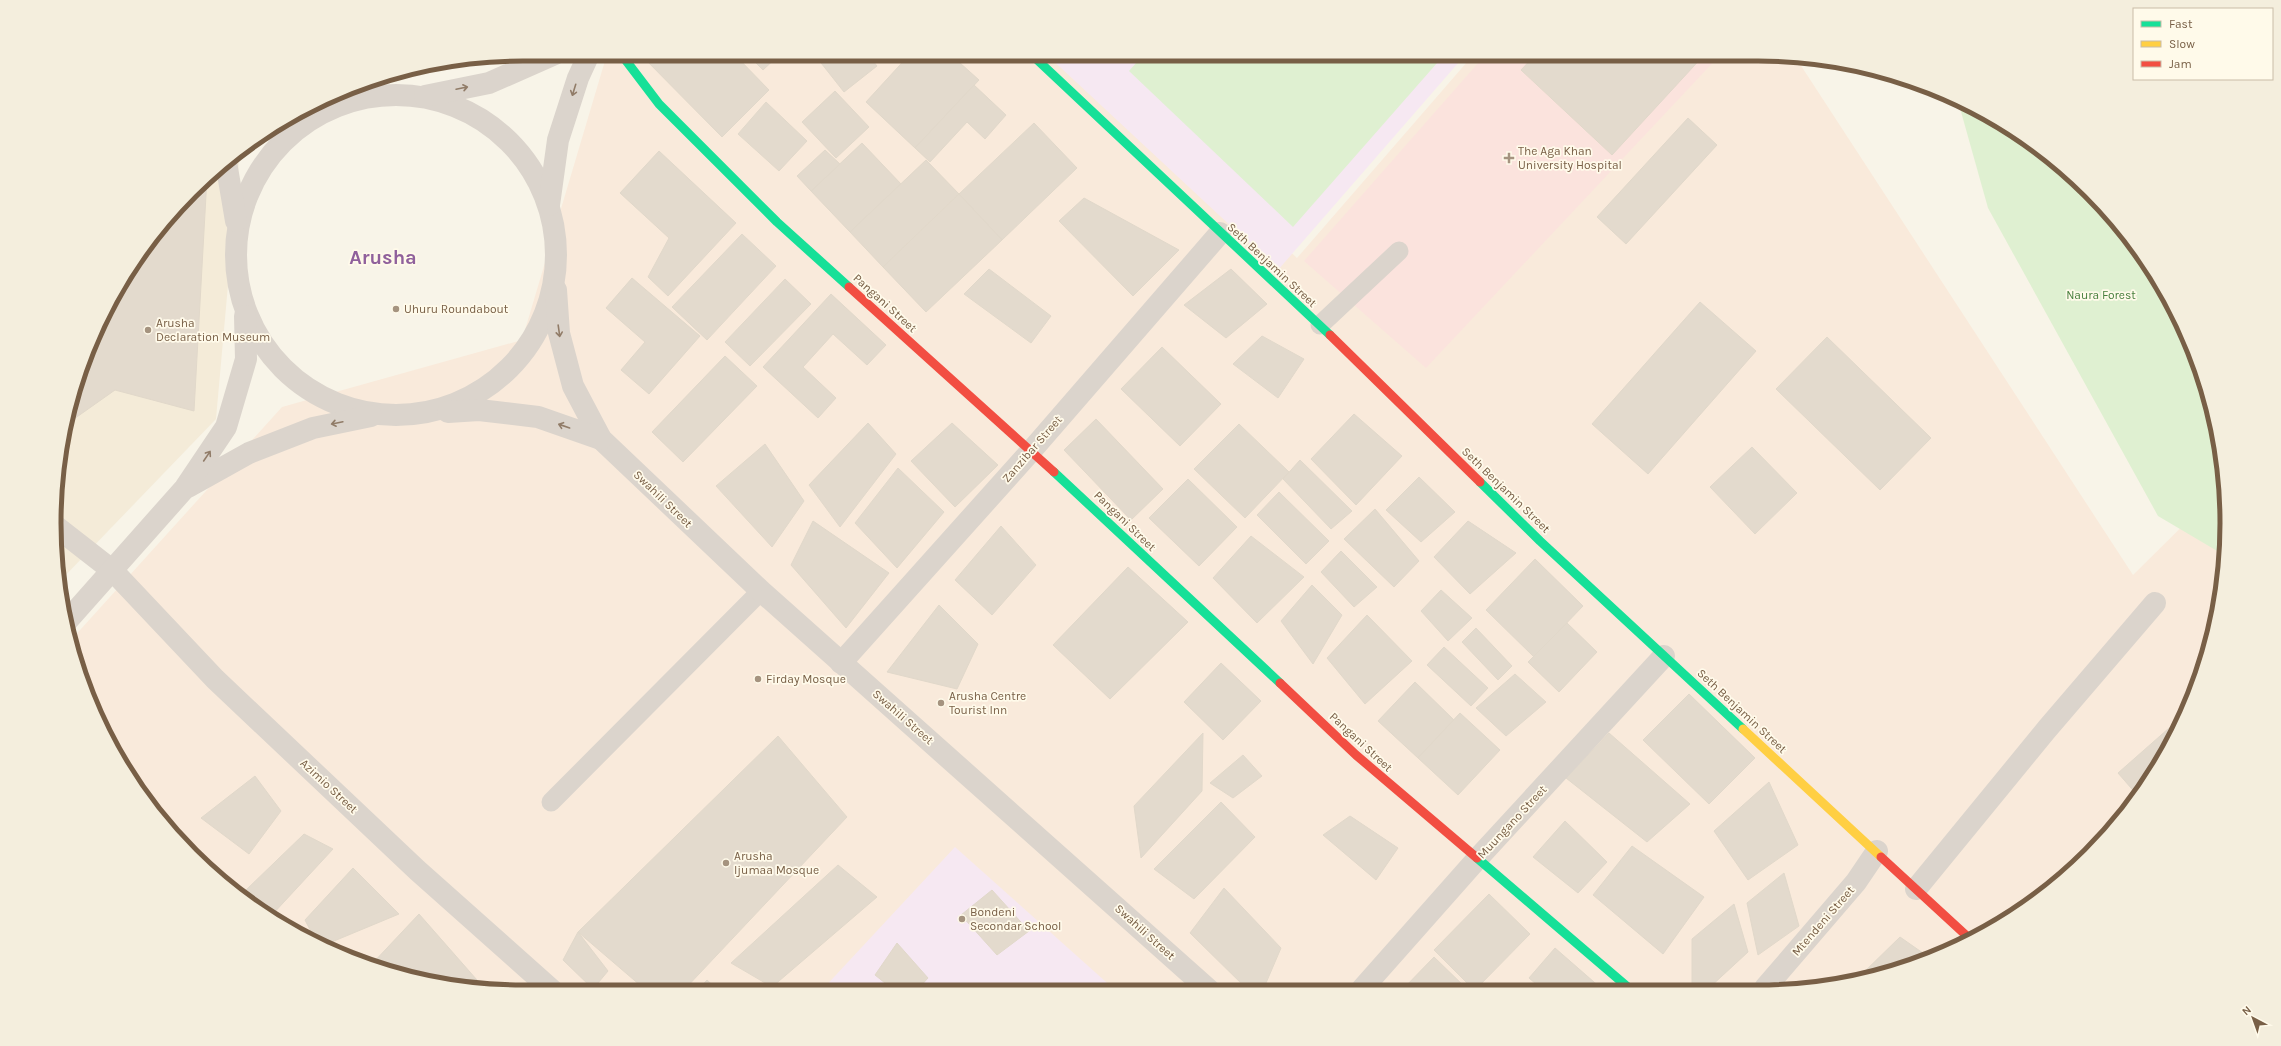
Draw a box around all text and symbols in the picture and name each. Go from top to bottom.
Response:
legend [2133,8,2273,80]
text: Fast [2169,17,2193,31]
text: Slow [2169,37,2195,51]
text: Jam [2169,57,2192,71]
one-way arrow [570,83,577,96]
one-way arrow [455,84,468,92]
place label: The Aga Khan University Hospital [1518,144,1622,172]
marker: The Aga Khan University Hospital [1503,152,1515,164]
street label: Seth Benjamin Street [1224,220,1320,310]
district label: Arusha [349,246,417,269]
street label: Pangani Street [850,271,920,335]
park label: Naura Forest [2066,288,2136,302]
place label: Uhuru Roundabout [404,302,509,316]
marker: Uhuru Roundabout [391,304,401,314]
place label: Arusha Declaration Museum [156,316,270,344]
one-way arrow [555,324,563,337]
marker: Arusha Declaration Museum [143,325,153,335]
street label: Zanzibar Street [999,412,1065,485]
one-way arrow [331,419,344,427]
one-way arrow [557,422,570,429]
street label: Seth Benjamin Street [1459,444,1553,536]
one-way arrow [203,451,211,462]
street label: Swahili Street [631,468,696,531]
street label: Pangani Street [1091,488,1159,554]
street label: Seth Benjamin Street [1694,666,1790,756]
place label: Firday Mosque [766,672,846,686]
marker: Firday Mosque [753,674,763,684]
street label: Swahili Street [870,687,937,748]
place label: Arusha Centre Tourist Inn [949,689,1026,717]
marker: Arusha Centre Tourist Inn [936,698,946,708]
street label: Pangani Street [1327,709,1396,775]
street label: Azimio Street [297,756,361,816]
street label: Muungano Street [1475,782,1550,861]
place label: Arusha Ijumaa Mosque [734,849,819,877]
marker: Arusha Ijumaa Mosque [721,858,731,868]
street label: Mtendeni Street [1789,883,1857,959]
street label: Swahili Street [1112,901,1178,963]
place label: Bondeni Secondar School [970,905,1061,933]
marker: Bondeni Secondar School [957,914,967,924]
north arrow [2233,998,2273,1038]
text: N [2240,1003,2254,1018]

